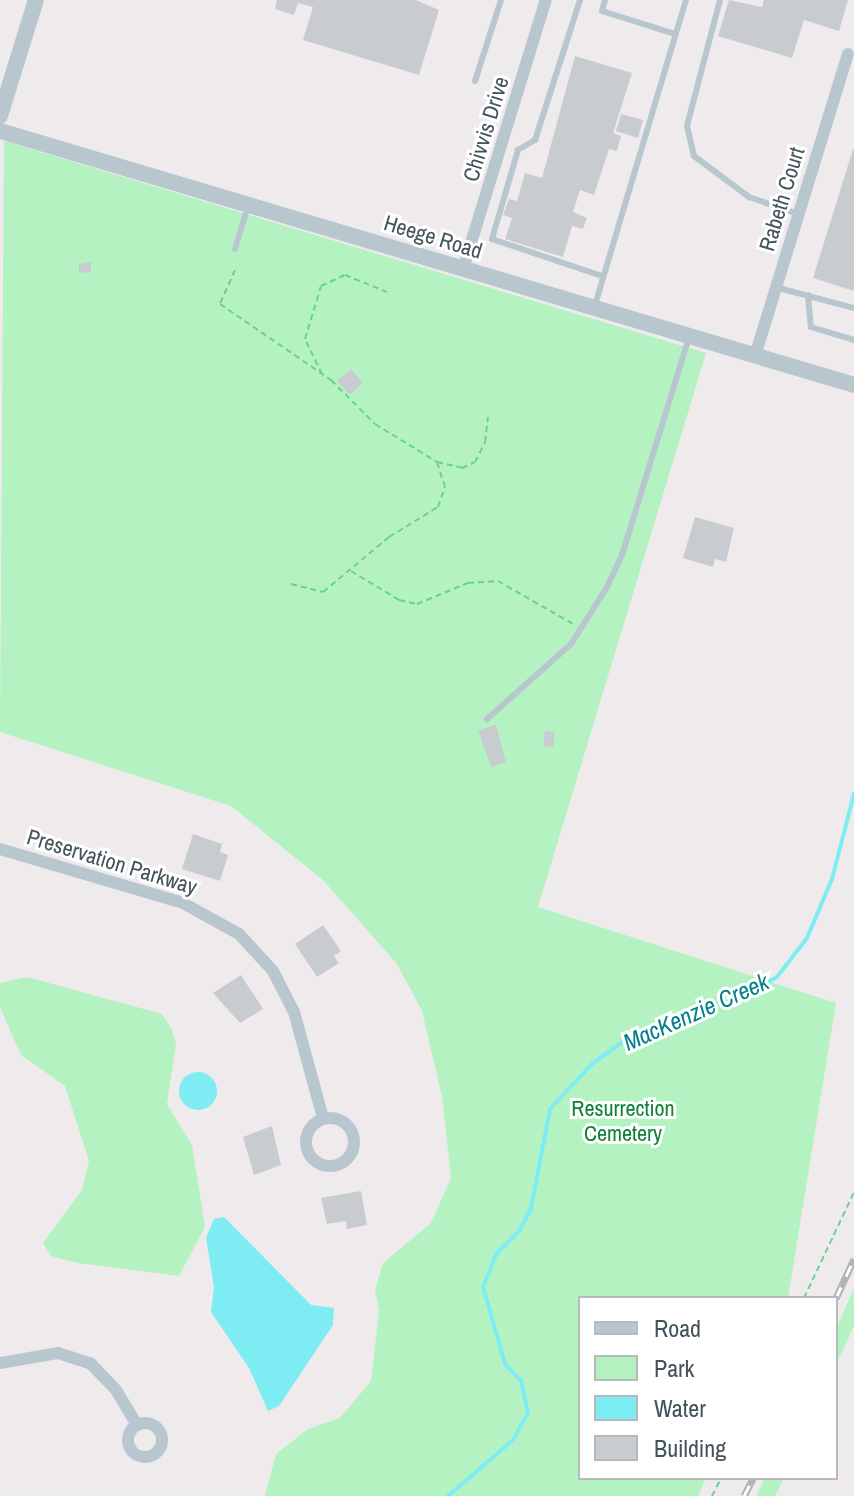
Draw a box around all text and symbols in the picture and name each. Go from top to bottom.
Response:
street label: Chivvis Drive [458,73,514,185]
street label: Rabeth Court [754,144,810,254]
street label: Heege Road [381,210,485,264]
street label: Preservation Parkway [24,824,200,900]
water label: MacKenzie Creek [619,967,773,1057]
park label: Resurrection Cemetery [571,1095,675,1146]
legend [578,1296,838,1480]
text: Road [654,1312,701,1344]
text: Park [654,1352,694,1384]
text: Water [654,1392,706,1424]
text: Building [654,1432,726,1464]

